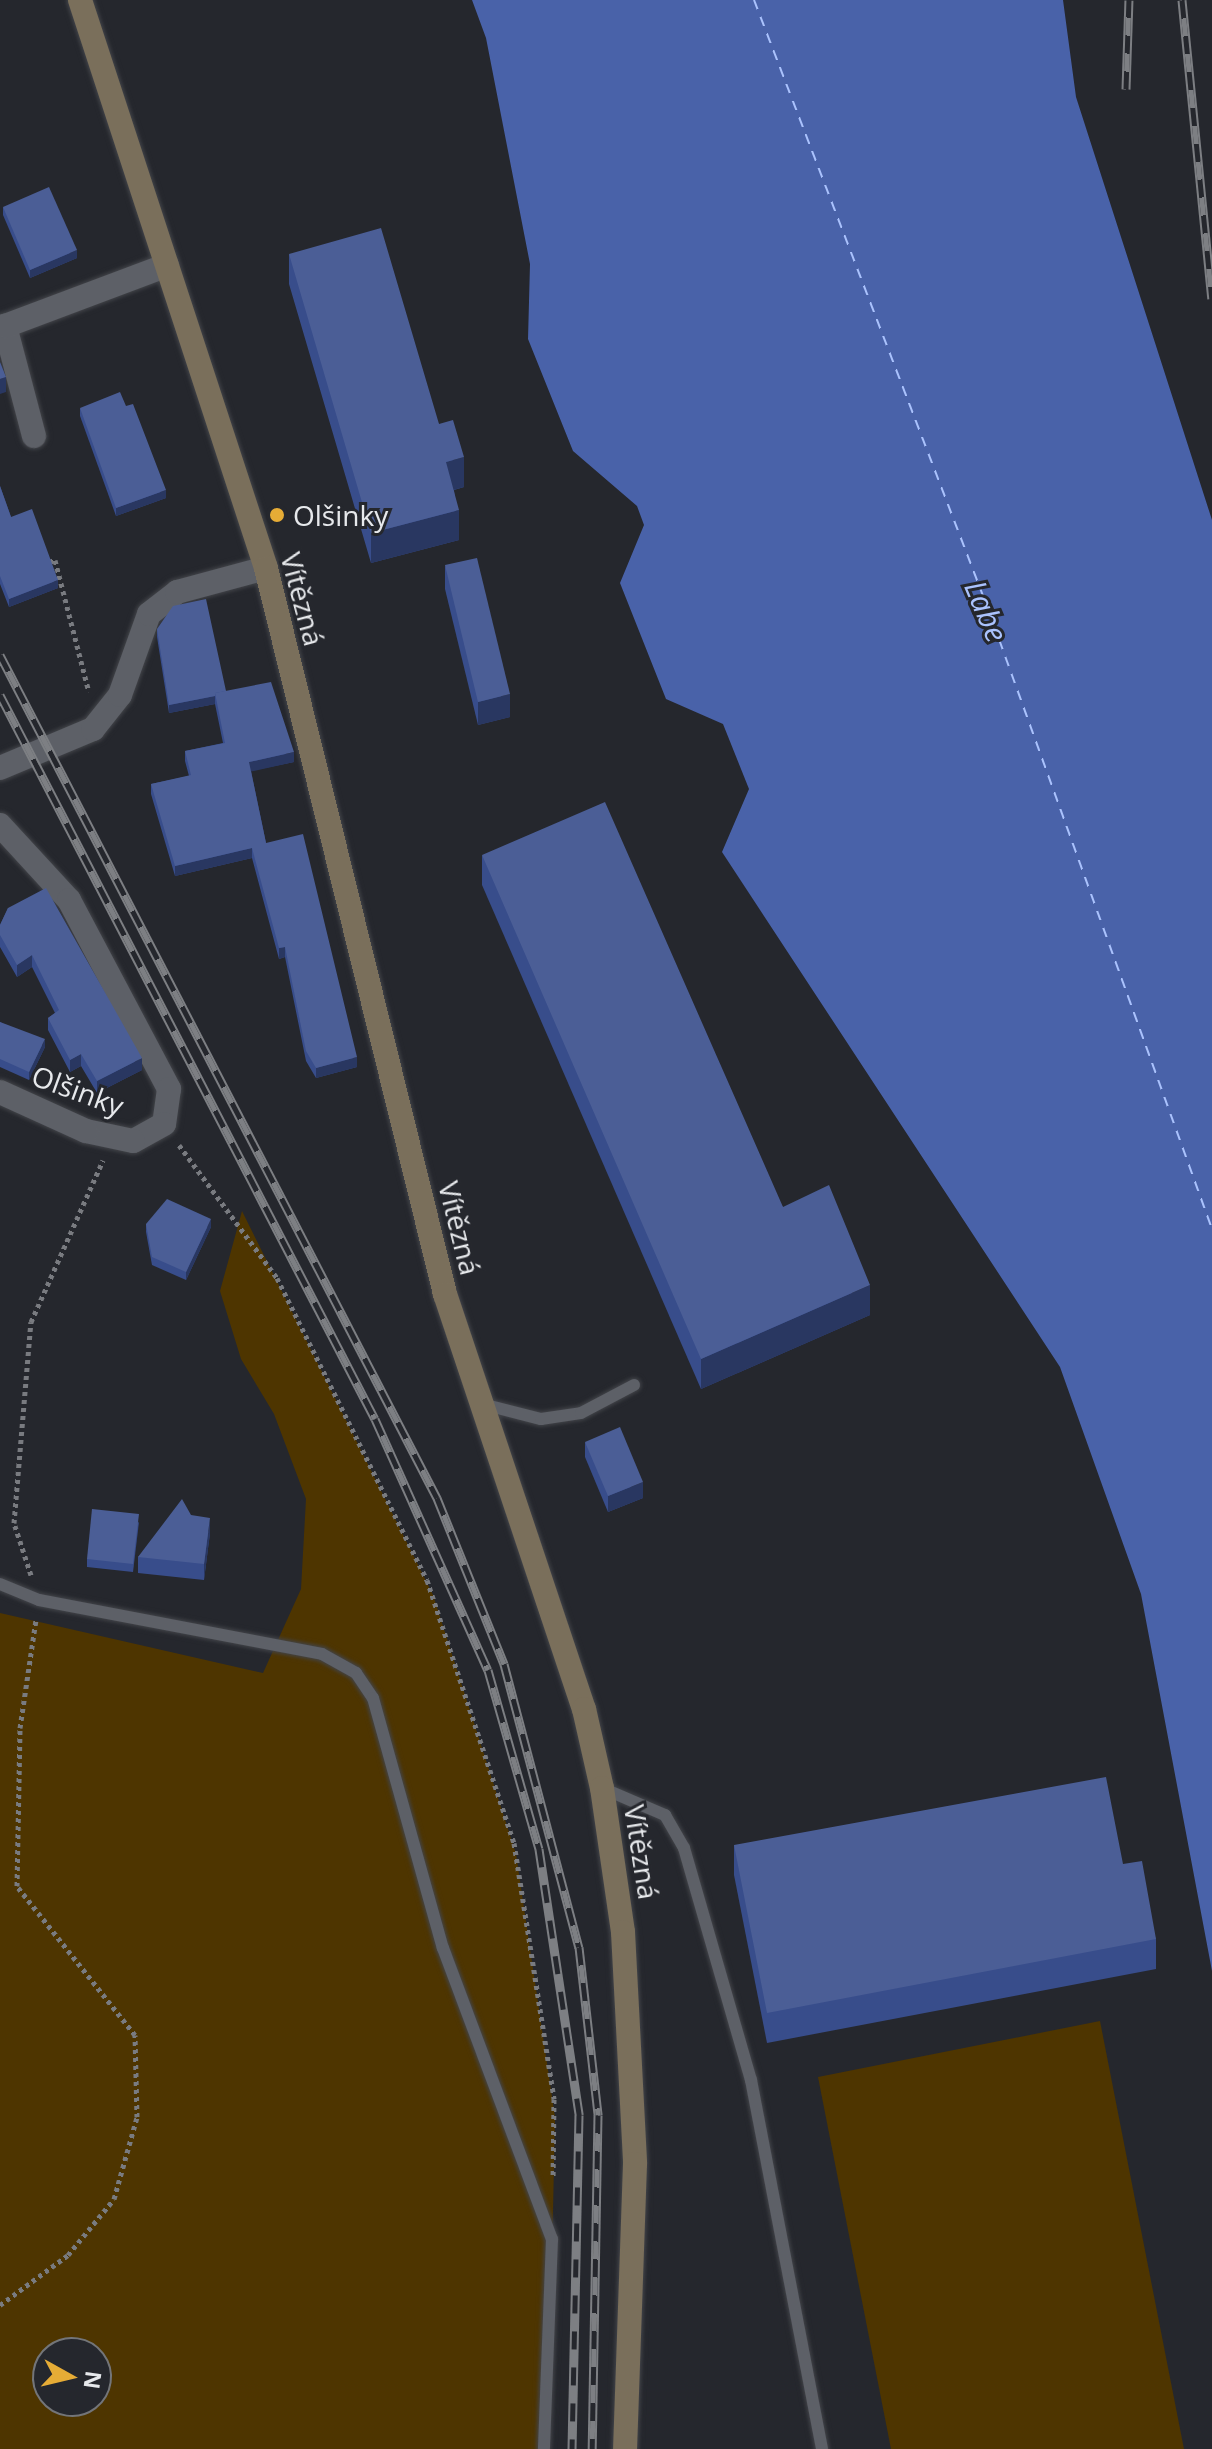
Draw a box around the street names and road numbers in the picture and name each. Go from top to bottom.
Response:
street label: Vítězná [274,549,332,649]
street label: Olšinky [28,1058,128,1122]
street label: Vítězná [432,1178,488,1278]
street label: Vítězná [618,1802,666,1902]

